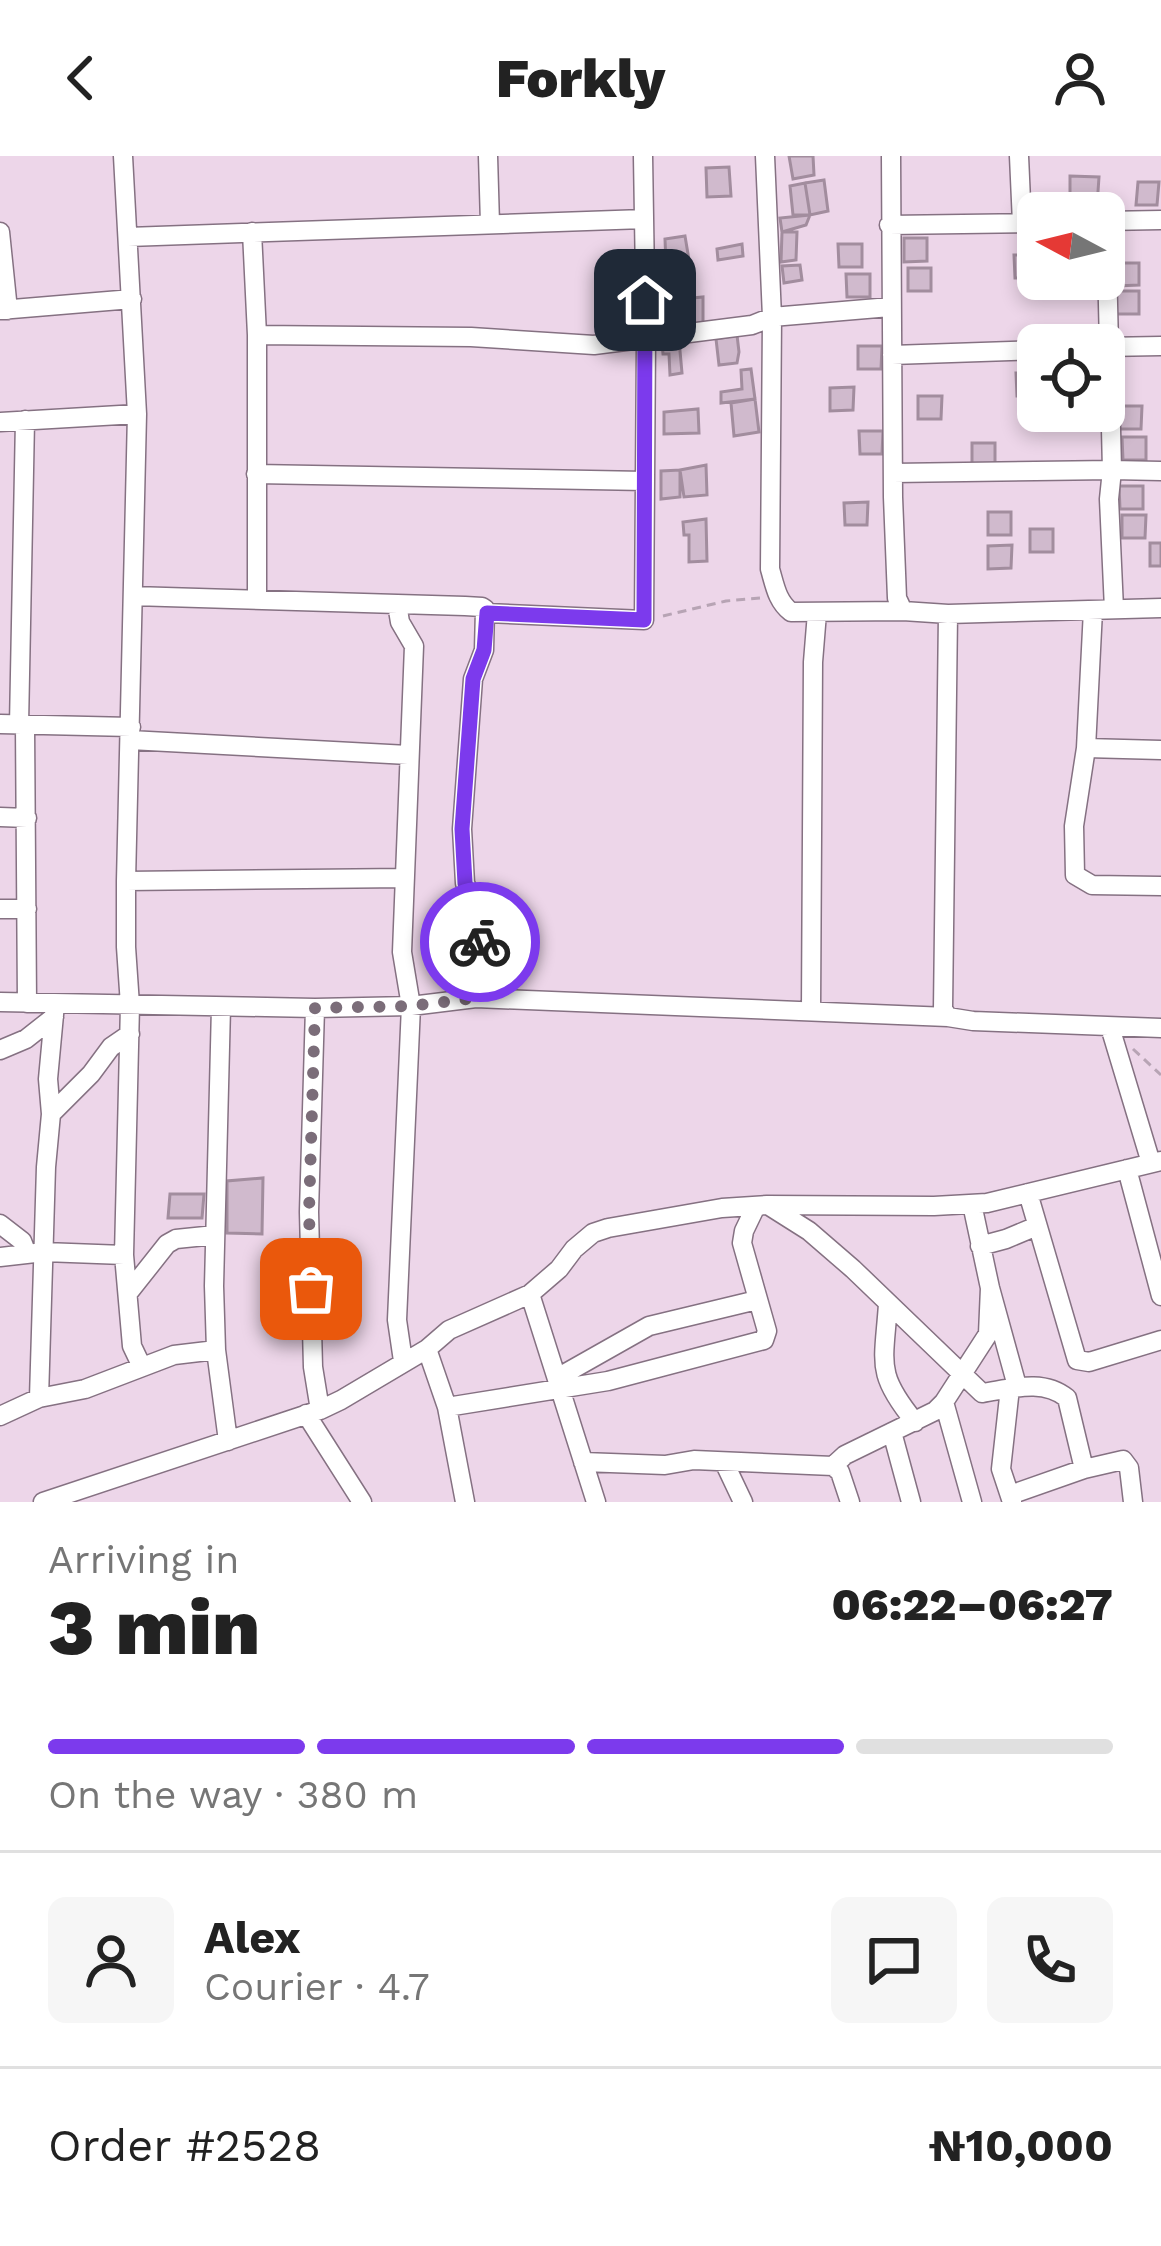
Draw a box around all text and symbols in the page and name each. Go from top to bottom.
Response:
icon: back [48,45,114,111]
icon: person [1047,45,1113,111]
text: Forkly [496,47,665,110]
north arrow [1017,192,1125,300]
map controls [1017,192,1125,432]
pin [594,249,696,351]
icon: home [612,267,678,333]
button: locate [1017,324,1125,432]
courier [420,882,540,1002]
icon: bike [447,909,513,975]
pin [260,1238,362,1340]
icon: bag [278,1256,344,1322]
text: Arriving in [48,1537,239,1582]
text: 06:22–06:27 [831,1578,1113,1631]
text: 3 min [48,1581,260,1673]
text: On the way · 380 m [48,1772,418,1817]
button: person [48,1897,174,2023]
button: chat [831,1897,957,2023]
button: phone [987,1897,1113,2023]
text: Alex [204,1911,301,1964]
text: Courier · 4.7 [204,1964,430,2009]
text: Order #2528 [48,2119,321,2172]
text: ₦10,000 [928,2119,1113,2172]

